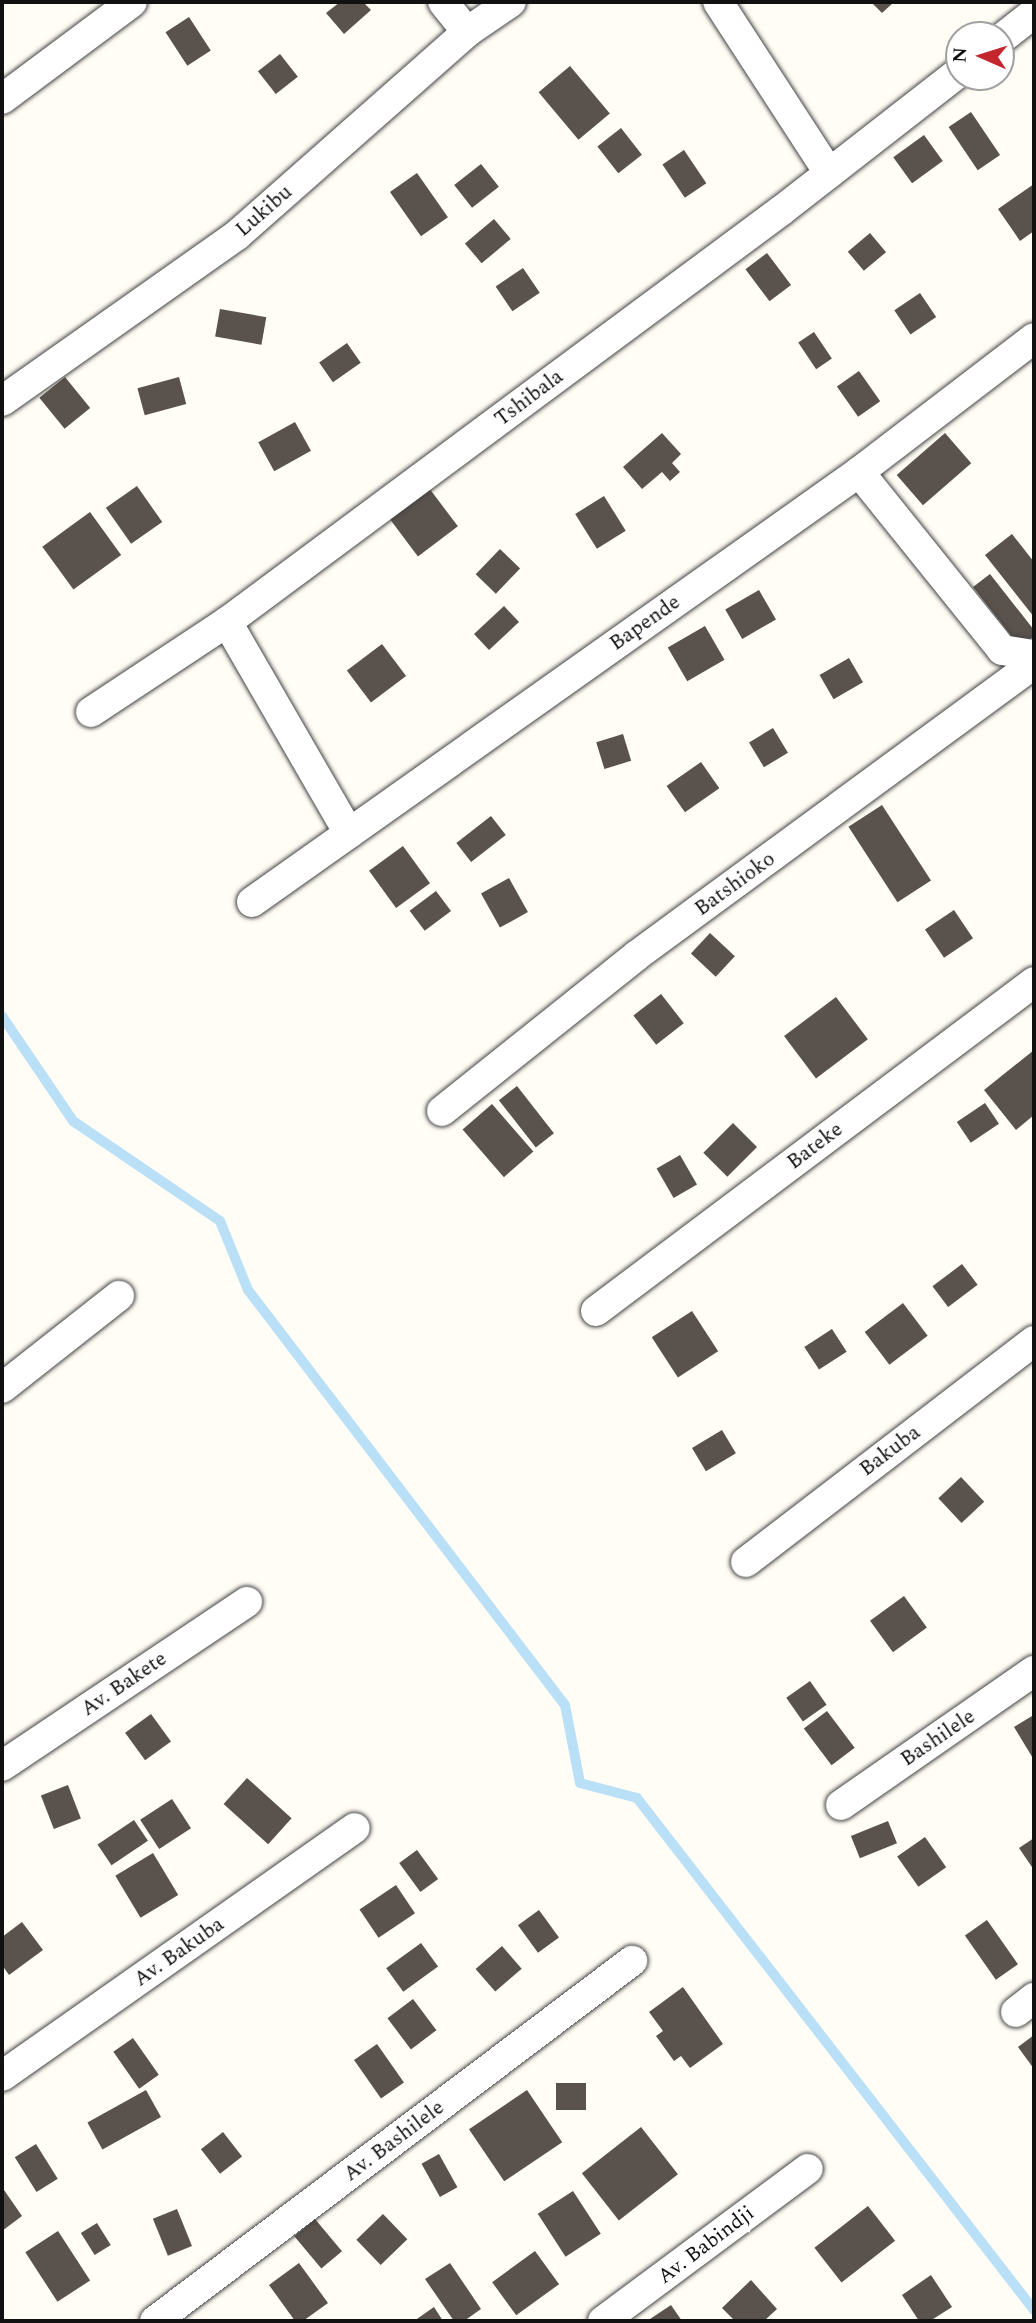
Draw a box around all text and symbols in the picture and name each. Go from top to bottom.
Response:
north arrow [945,21,1015,91]
text: N [946,46,975,63]
street label: Lukibu [231,180,297,242]
street label: Tshibala [490,364,568,432]
street label: Bapende [605,590,685,656]
street label: Batshioko [690,846,780,922]
street label: Bateke [782,1117,848,1175]
street label: Bakuba [855,1420,925,1482]
street label: Av. Bakete [76,1646,172,1722]
street label: Bashilele [896,1704,980,1772]
street label: Av. Bakuba [129,1912,229,1992]
street label: Av. Bashilele [339,2095,449,2187]
street label: Av. Babindji [653,2201,759,2289]

